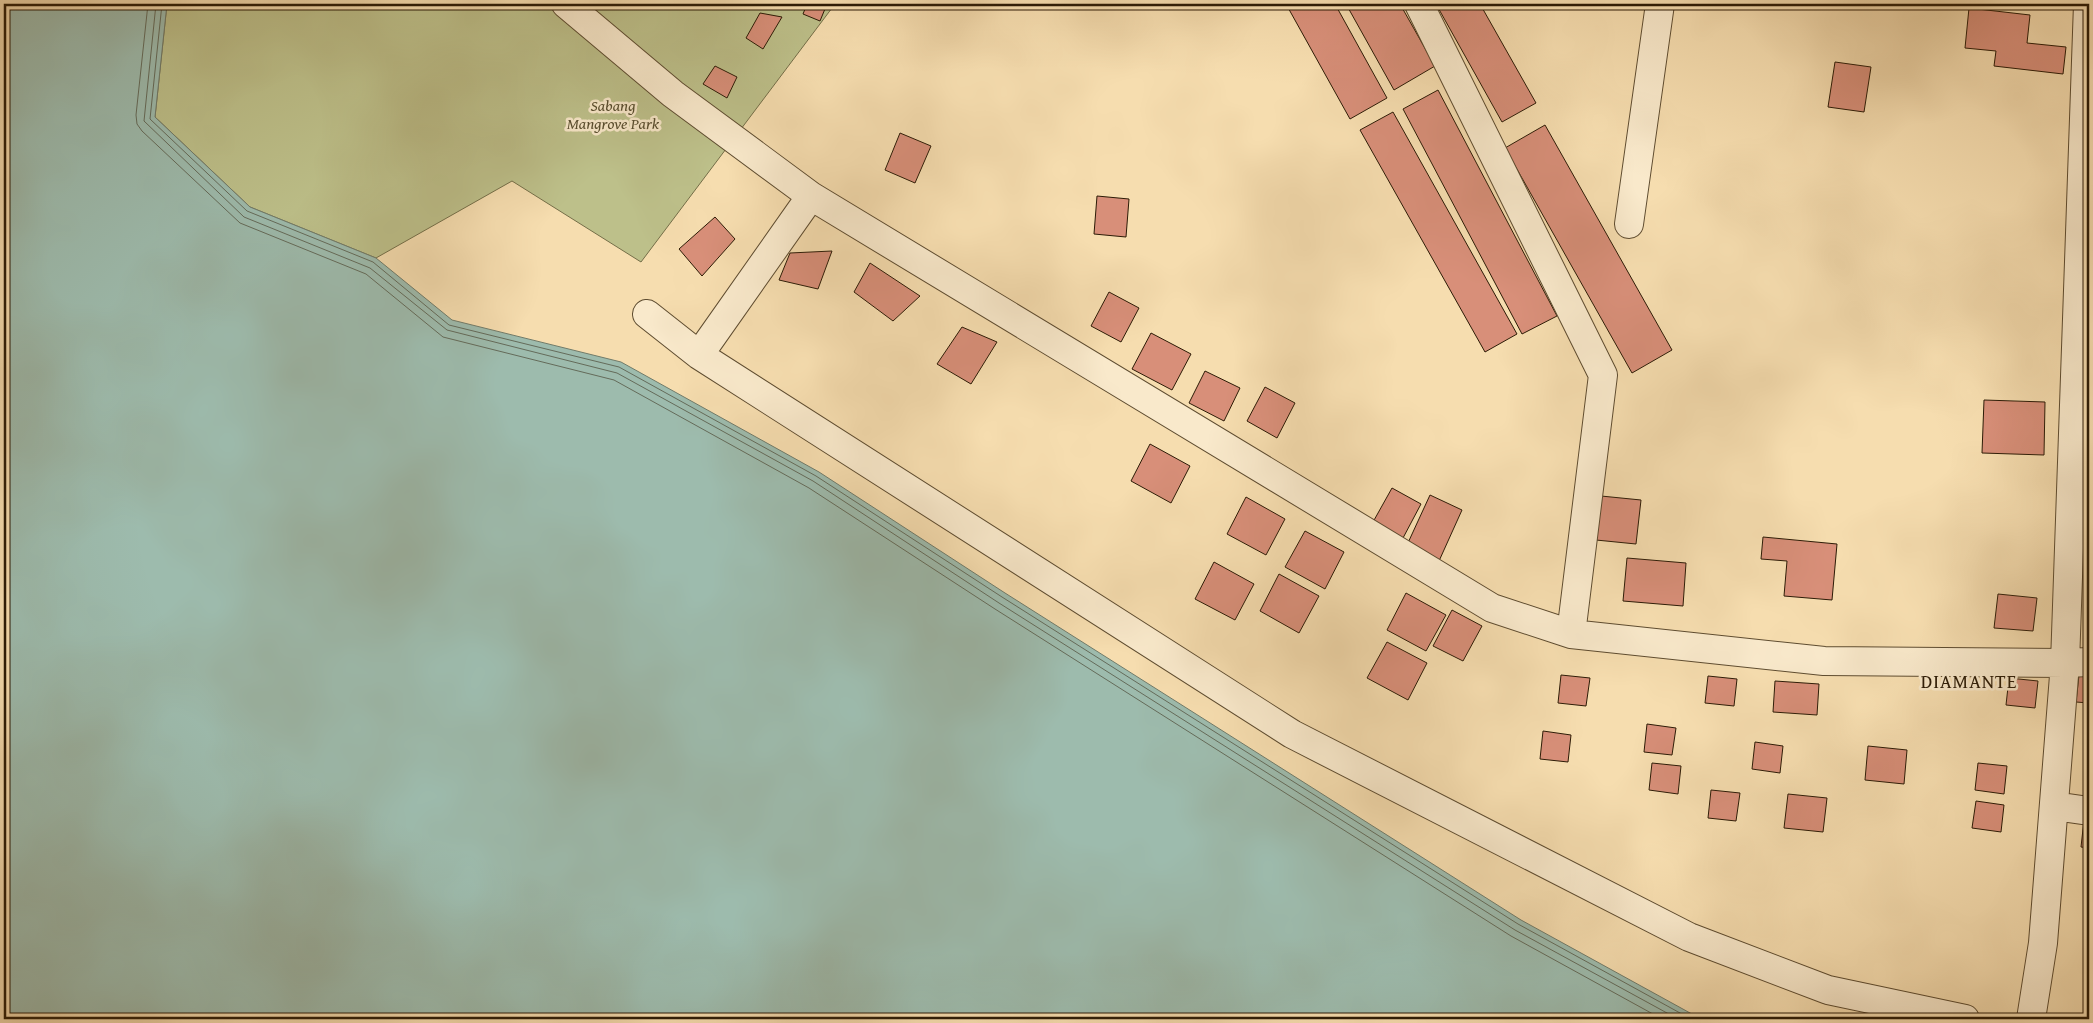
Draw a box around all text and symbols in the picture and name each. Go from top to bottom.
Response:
park label: Sabang Mangrove Park [567,93,660,135]
district label: DIAMANTE [1921,667,2017,695]

